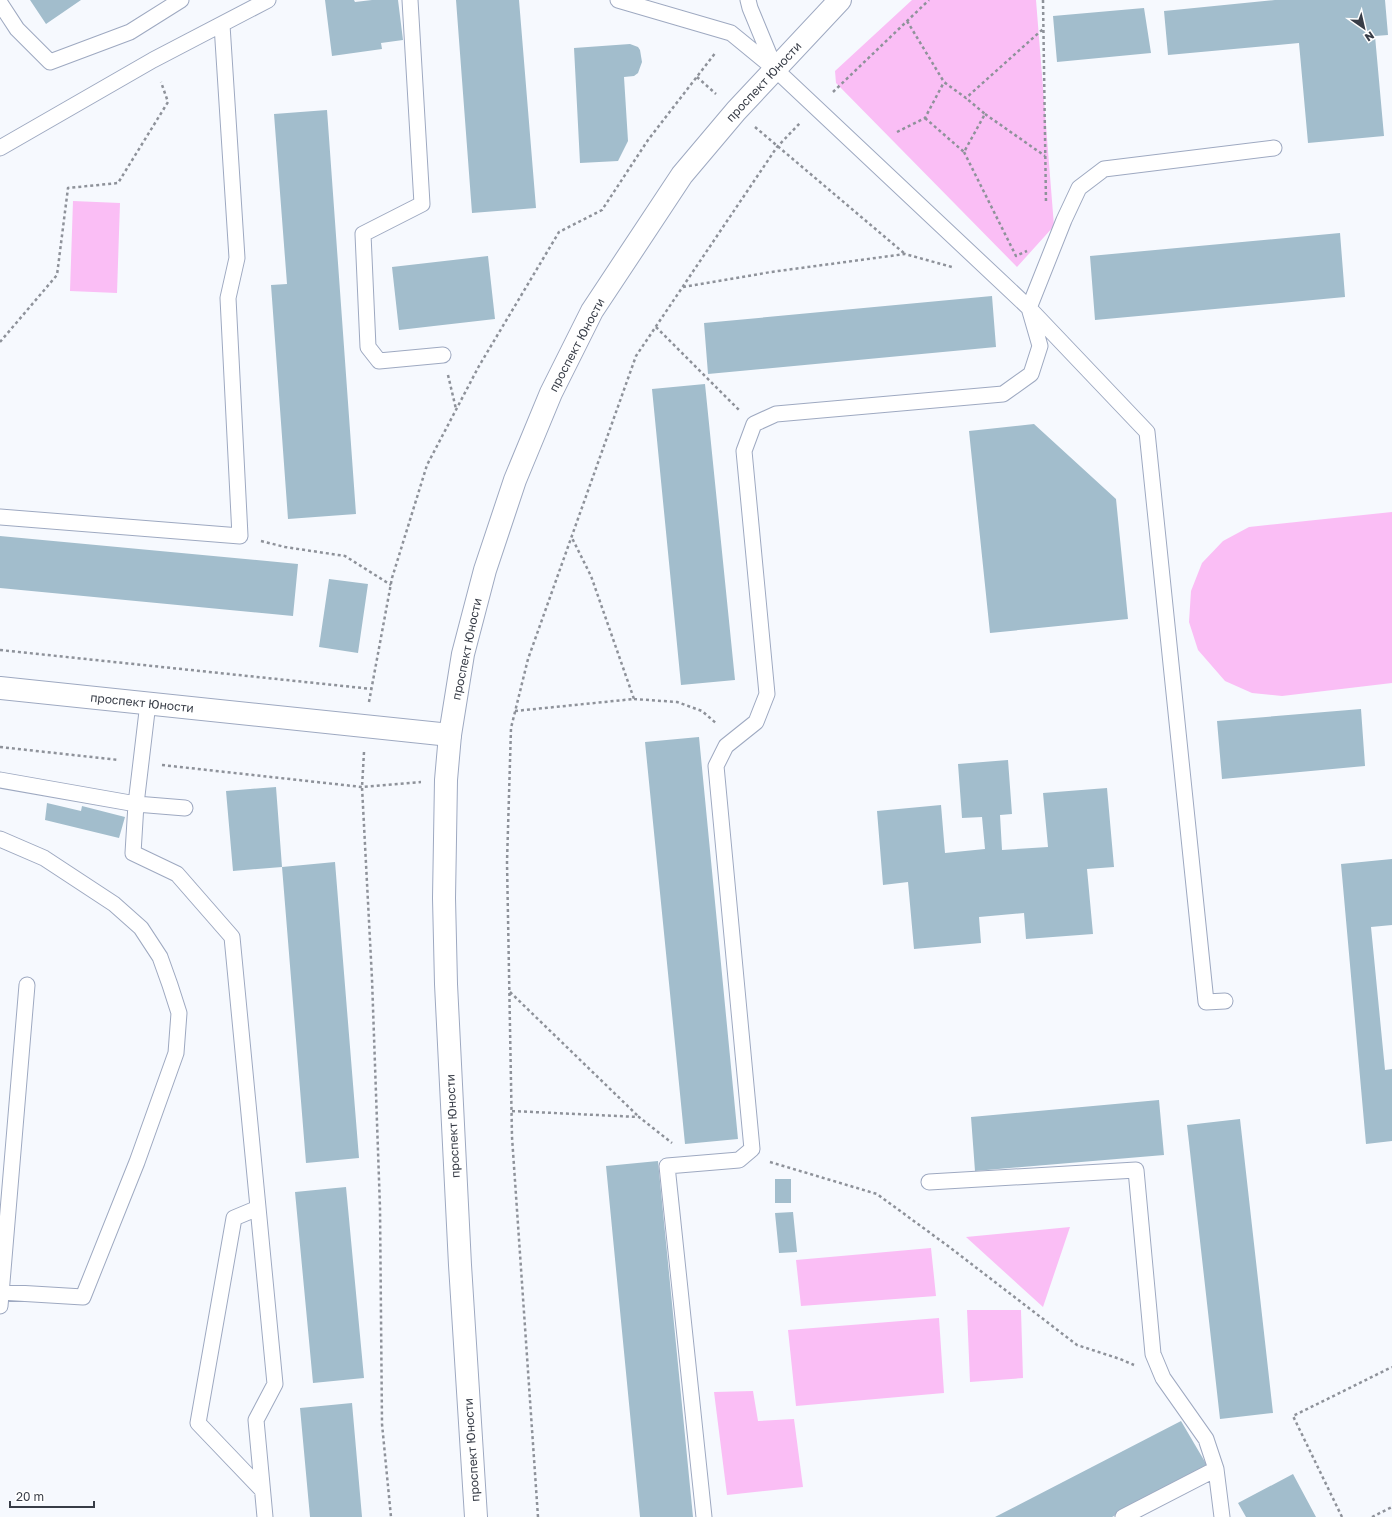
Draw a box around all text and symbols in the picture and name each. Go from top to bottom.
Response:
north arrow [1344,8,1384,48]
text: N [1363,29,1377,44]
street label: проспект Юности [723,39,805,125]
street label: проспект Юности [546,295,608,394]
street label: проспект Юности [448,597,485,701]
street label: проспект Юности [90,690,195,715]
street label: проспект Юности [442,1074,463,1178]
street label: проспект Юности [460,1398,483,1502]
scale bar [10,1483,94,1509]
text: 20 m [16,1489,44,1504]

